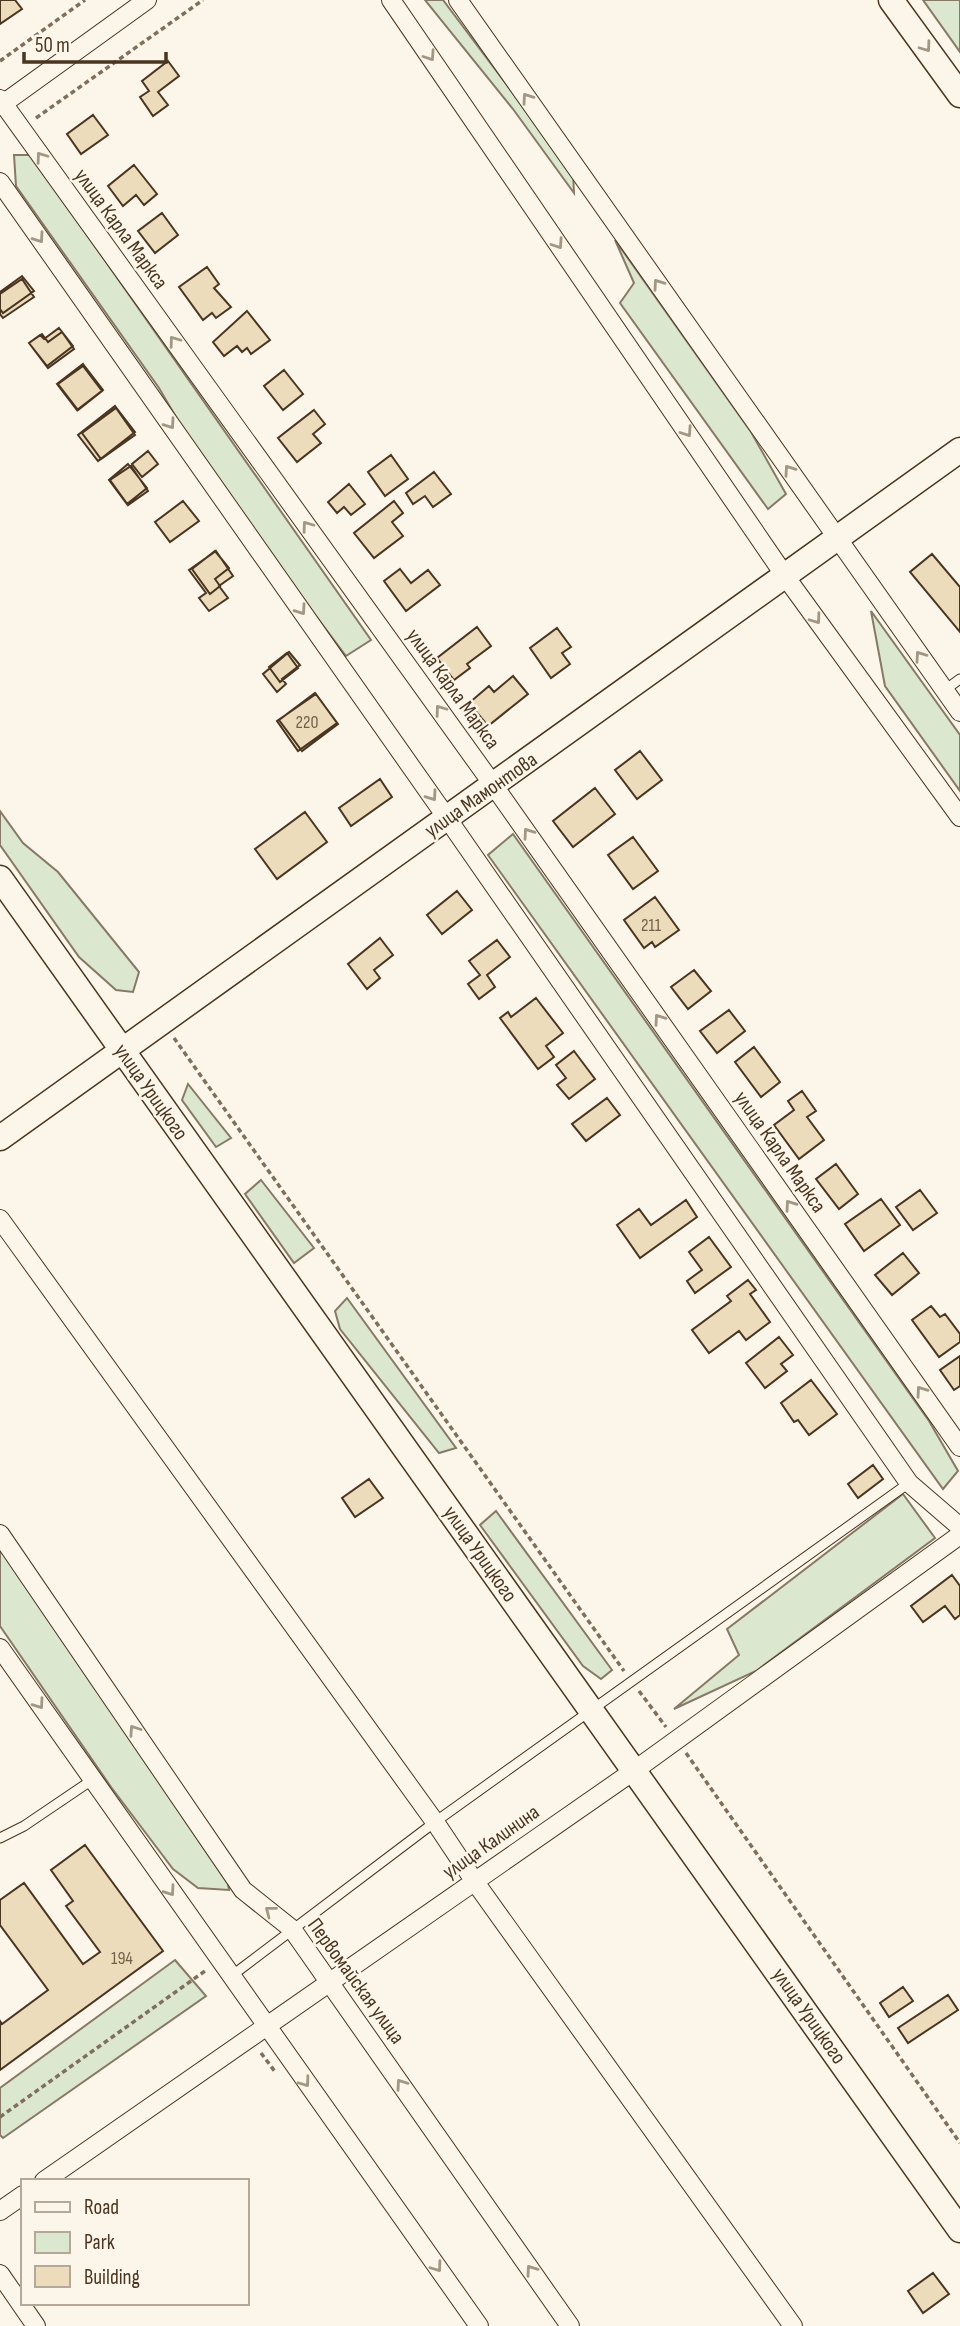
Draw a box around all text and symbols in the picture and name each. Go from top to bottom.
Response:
scale bar [24,21,166,65]
text: 50 m [35,33,70,58]
one-way arrow [917,40,930,52]
one-way arrow [422,48,434,61]
one-way arrow [523,93,535,106]
one-way arrow [37,152,49,165]
street label: улица Карла Маркса [69,164,173,294]
one-way arrow [31,230,43,243]
one-way arrow [550,236,562,249]
one-way arrow [654,279,666,292]
one-way arrow [170,336,182,349]
one-way arrow [162,416,174,429]
one-way arrow [678,424,691,437]
one-way arrow [785,465,797,478]
one-way arrow [303,521,315,534]
one-way arrow [293,602,305,615]
one-way arrow [808,611,820,624]
street label: улица Карла Маркса [401,624,505,754]
one-way arrow [916,651,929,664]
one-way arrow [436,705,448,718]
house number: 220 [296,712,318,733]
street label: улица Мамонтова [420,747,542,843]
one-way arrow [424,788,436,801]
one-way arrow [524,828,536,841]
house number: 211 [641,915,662,936]
one-way arrow [655,1014,667,1027]
street label: улица Урицкого [109,1039,193,1145]
street label: улица Карла Маркса [729,1086,831,1218]
one-way arrow [786,1200,798,1213]
one-way arrow [917,1386,929,1399]
street label: улица Урицкого [438,1501,522,1607]
one-way arrow [31,1696,43,1709]
one-way arrow [130,1725,142,1738]
street label: улица Калинина [438,1800,544,1884]
one-way arrow [162,1883,175,1896]
one-way arrow [265,1907,278,1919]
street label: Первомайская улица [302,1913,410,2049]
house number: 194 [111,1948,133,1969]
street label: улица Урицкого [767,1963,851,2069]
one-way arrow [297,2074,309,2087]
one-way arrow [397,2079,409,2092]
legend [21,2179,248,2305]
text: Road [84,2195,119,2220]
text: Park [84,2230,115,2255]
one-way arrow [429,2259,442,2272]
text: Building [84,2265,140,2290]
one-way arrow [527,2265,539,2278]

